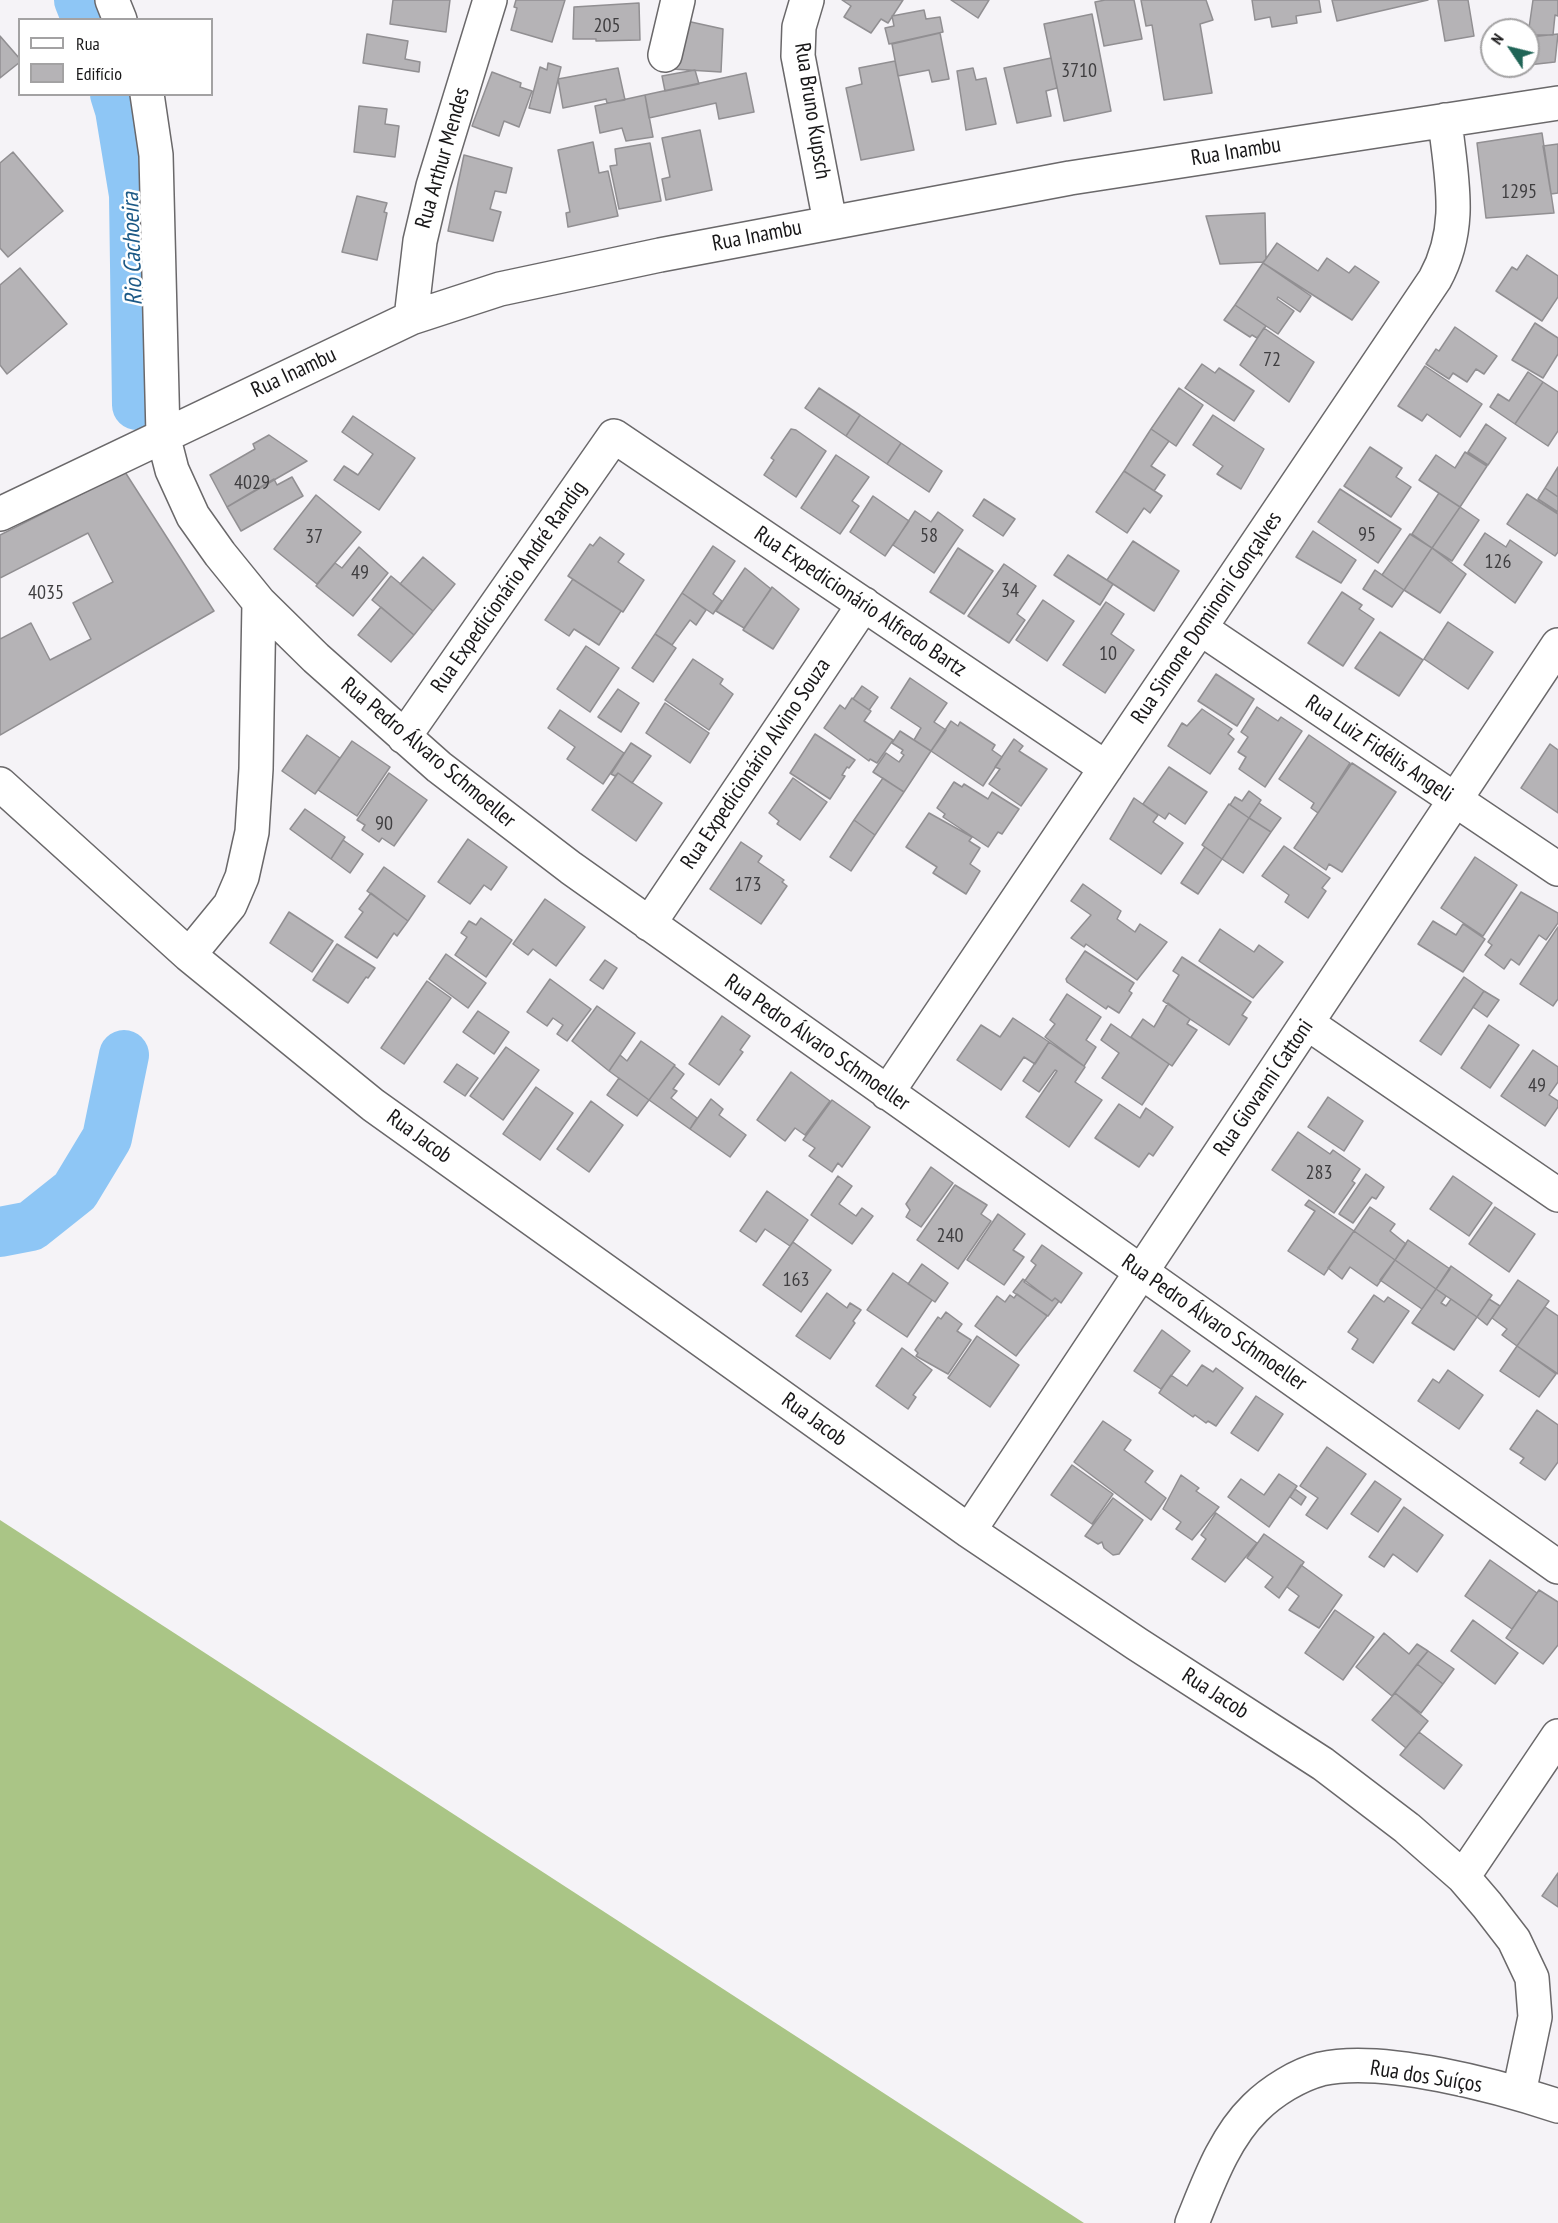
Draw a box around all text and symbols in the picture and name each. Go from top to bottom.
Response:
house number: 205 [594,14,620,38]
legend [18,18,213,96]
north arrow [1480,18,1540,78]
text: N [1486,30,1508,48]
text: Rua [76,32,100,55]
street label: Rua Bruno Kupsch [788,41,836,181]
house number: 3710 [1061,59,1097,83]
text: Edifício [76,62,122,85]
street label: Rua Arthur Mendes [410,85,476,231]
street label: Rua Inambu [1189,132,1283,172]
house number: 1295 [1501,180,1537,204]
water label: Rio Cachoeira [117,192,149,306]
street label: Rua Inambu [710,214,804,258]
street label: Rua Inambu [247,342,341,404]
house number: 72 [1263,348,1281,372]
house number: 4029 [234,471,270,495]
street label: Rua Expedicionário André Randig [426,476,592,698]
street label: Rua Simone Dominoni Gonçalves [1126,507,1288,729]
street label: Rua Expedicionário Alfredo Bartz [749,521,971,683]
house number: 95 [1358,523,1376,547]
house number: 58 [920,524,938,548]
house number: 37 [305,525,323,549]
house number: 126 [1485,550,1511,574]
house number: 49 [351,561,369,585]
house number: 34 [1001,579,1019,603]
house number: 4035 [28,581,64,605]
house number: 10 [1099,642,1117,666]
street label: Rua Expedicionário Alvino Souza [676,654,836,874]
street label: Rua Pedro Álvaro Schmoeller [335,672,521,834]
street label: Rua Luiz Fidélis Angeli [1300,690,1458,808]
house number: 90 [375,812,393,836]
house number: 173 [735,873,761,897]
street label: Rua Pedro Álvaro Schmoeller [719,969,915,1117]
street label: Rua Giovanni Cattoni [1209,1015,1319,1161]
house number: 49 [1528,1074,1546,1098]
street label: Rua Jacob [381,1105,457,1169]
house number: 283 [1306,1161,1332,1185]
house number: 240 [937,1224,963,1248]
street label: Rua Pedro Álvaro Schmoeller [1116,1249,1312,1397]
house number: 163 [783,1268,809,1292]
street label: Rua Jacob [776,1388,852,1452]
street label: Rua Jacob [1177,1663,1253,1725]
street label: Rua dos Suíços [1368,2055,1484,2099]

